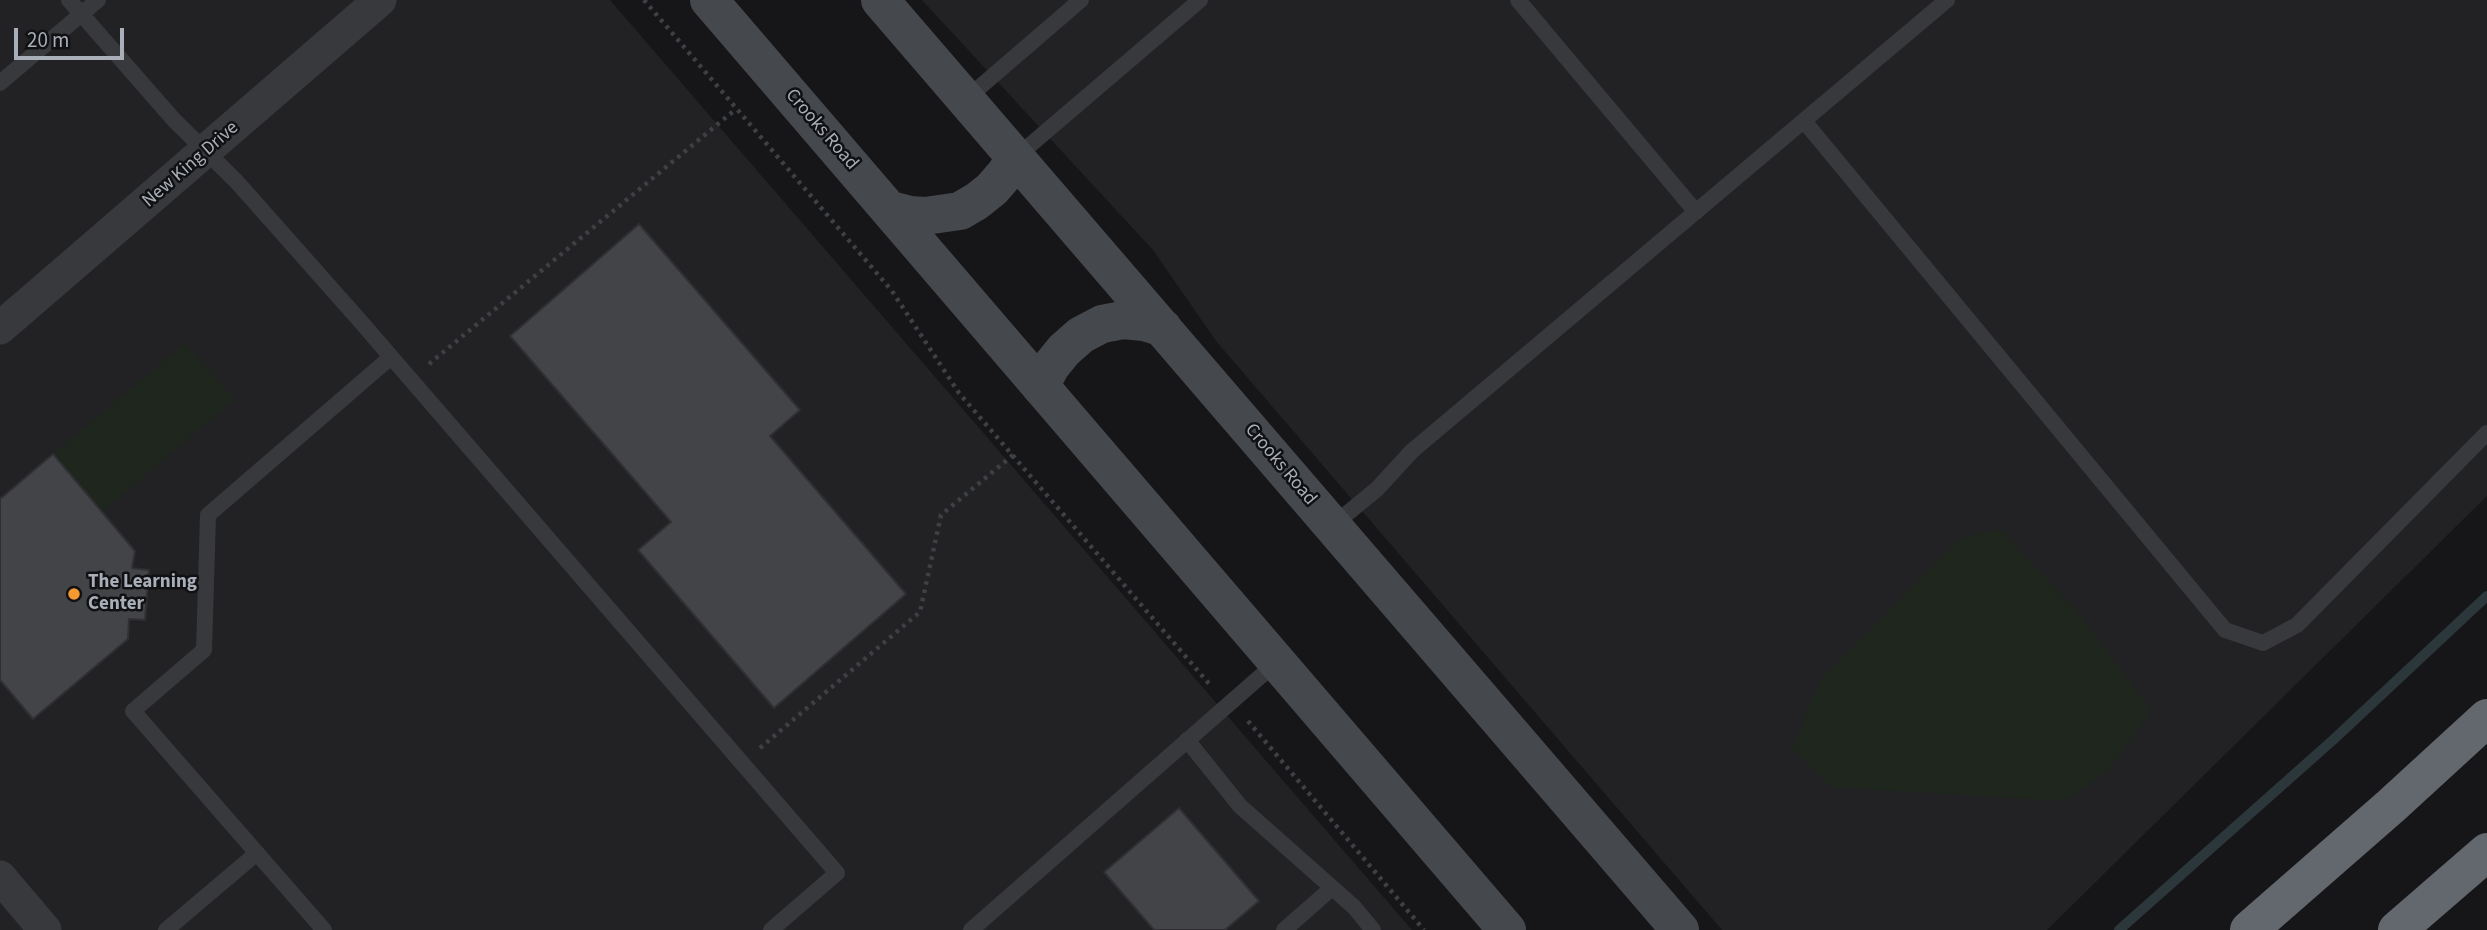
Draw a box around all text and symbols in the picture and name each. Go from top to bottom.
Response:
scale bar [18,14,128,58]
text: 20 m [27,25,69,55]
street label: Crooks Road [780,85,862,175]
street label: New King Drive [138,117,244,213]
street label: Crooks Road [1239,419,1321,511]
place label: The Learning Center [88,572,197,616]
marker: The Learning Center [66,586,82,602]

